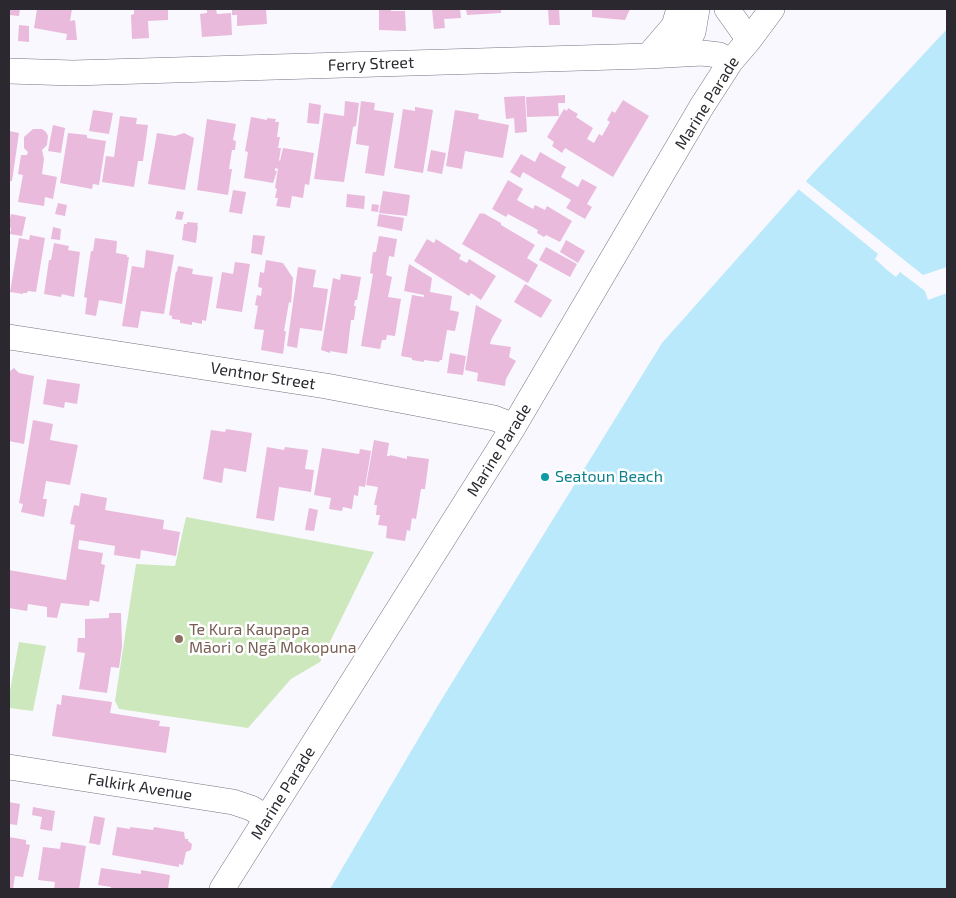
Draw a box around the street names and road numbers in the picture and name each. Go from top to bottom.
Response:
street label: Ferry Street [328,53,414,75]
street label: Marine Parade [671,53,743,153]
street label: Ventnor Street [209,358,317,394]
street label: Marine Parade [463,400,535,500]
street label: Marine Parade [247,743,319,843]
street label: Falkirk Avenue [86,769,194,805]

